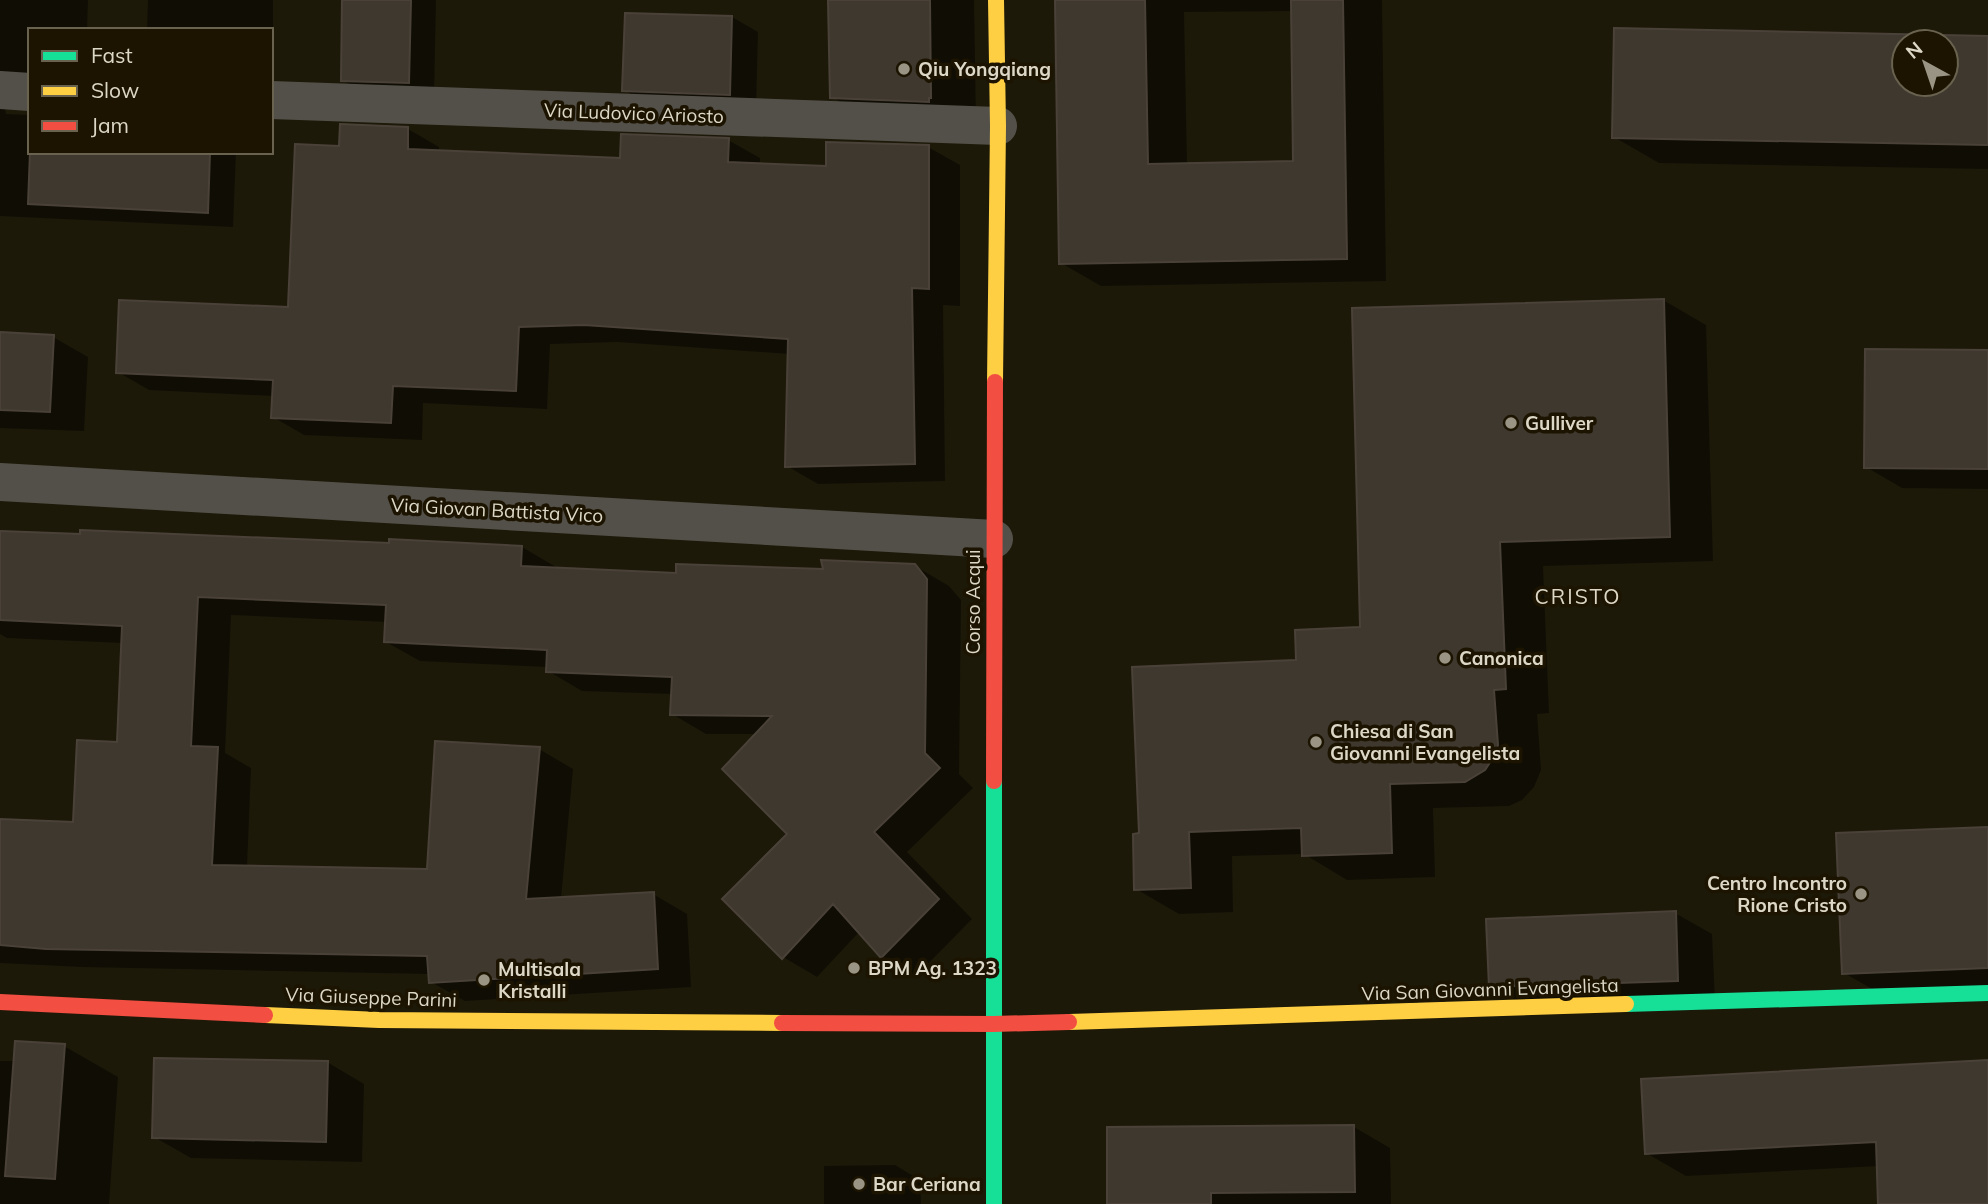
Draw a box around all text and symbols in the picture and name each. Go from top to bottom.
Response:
legend [28,28,273,154]
north arrow [1890,28,1960,98]
text: N [1901,36,1927,64]
text: Fast [91,42,133,68]
place label: Qiu Yongqiang [918,57,1051,81]
marker: Qiu Yongqiang [896,61,912,77]
text: Slow [91,77,139,103]
street label: Via Ludovico Ariosto [544,98,724,128]
text: Jam [91,112,129,138]
place label: Gulliver [1525,411,1594,435]
marker: Gulliver [1503,415,1519,431]
street label: Via Giovan Battista Vico [390,492,604,528]
street label: Corso Acqui [961,549,985,655]
district label: CRISTO [1534,583,1622,609]
place label: Canonica [1459,646,1544,670]
marker: Canonica [1437,650,1453,666]
place label: Chiesa di San Giovanni Evangelista [1330,719,1520,765]
marker: Chiesa di San Giovanni Evangelista [1308,734,1324,750]
place label: Centro Incontro Rione Cristo [1707,871,1847,917]
marker: Centro Incontro Rione Cristo [1853,886,1869,902]
place label: BPM Ag. 1323 [868,956,997,980]
place label: Multisala Kristalli [498,957,581,1003]
marker: BPM Ag. 1323 [846,960,862,976]
marker: Multisala Kristalli [476,972,492,988]
street label: Via San Giovanni Evangelista [1361,973,1619,1005]
street label: Via Giuseppe Parini [285,982,457,1012]
place label: Bar Ceriana [873,1172,981,1196]
marker: Bar Ceriana [851,1176,867,1192]

